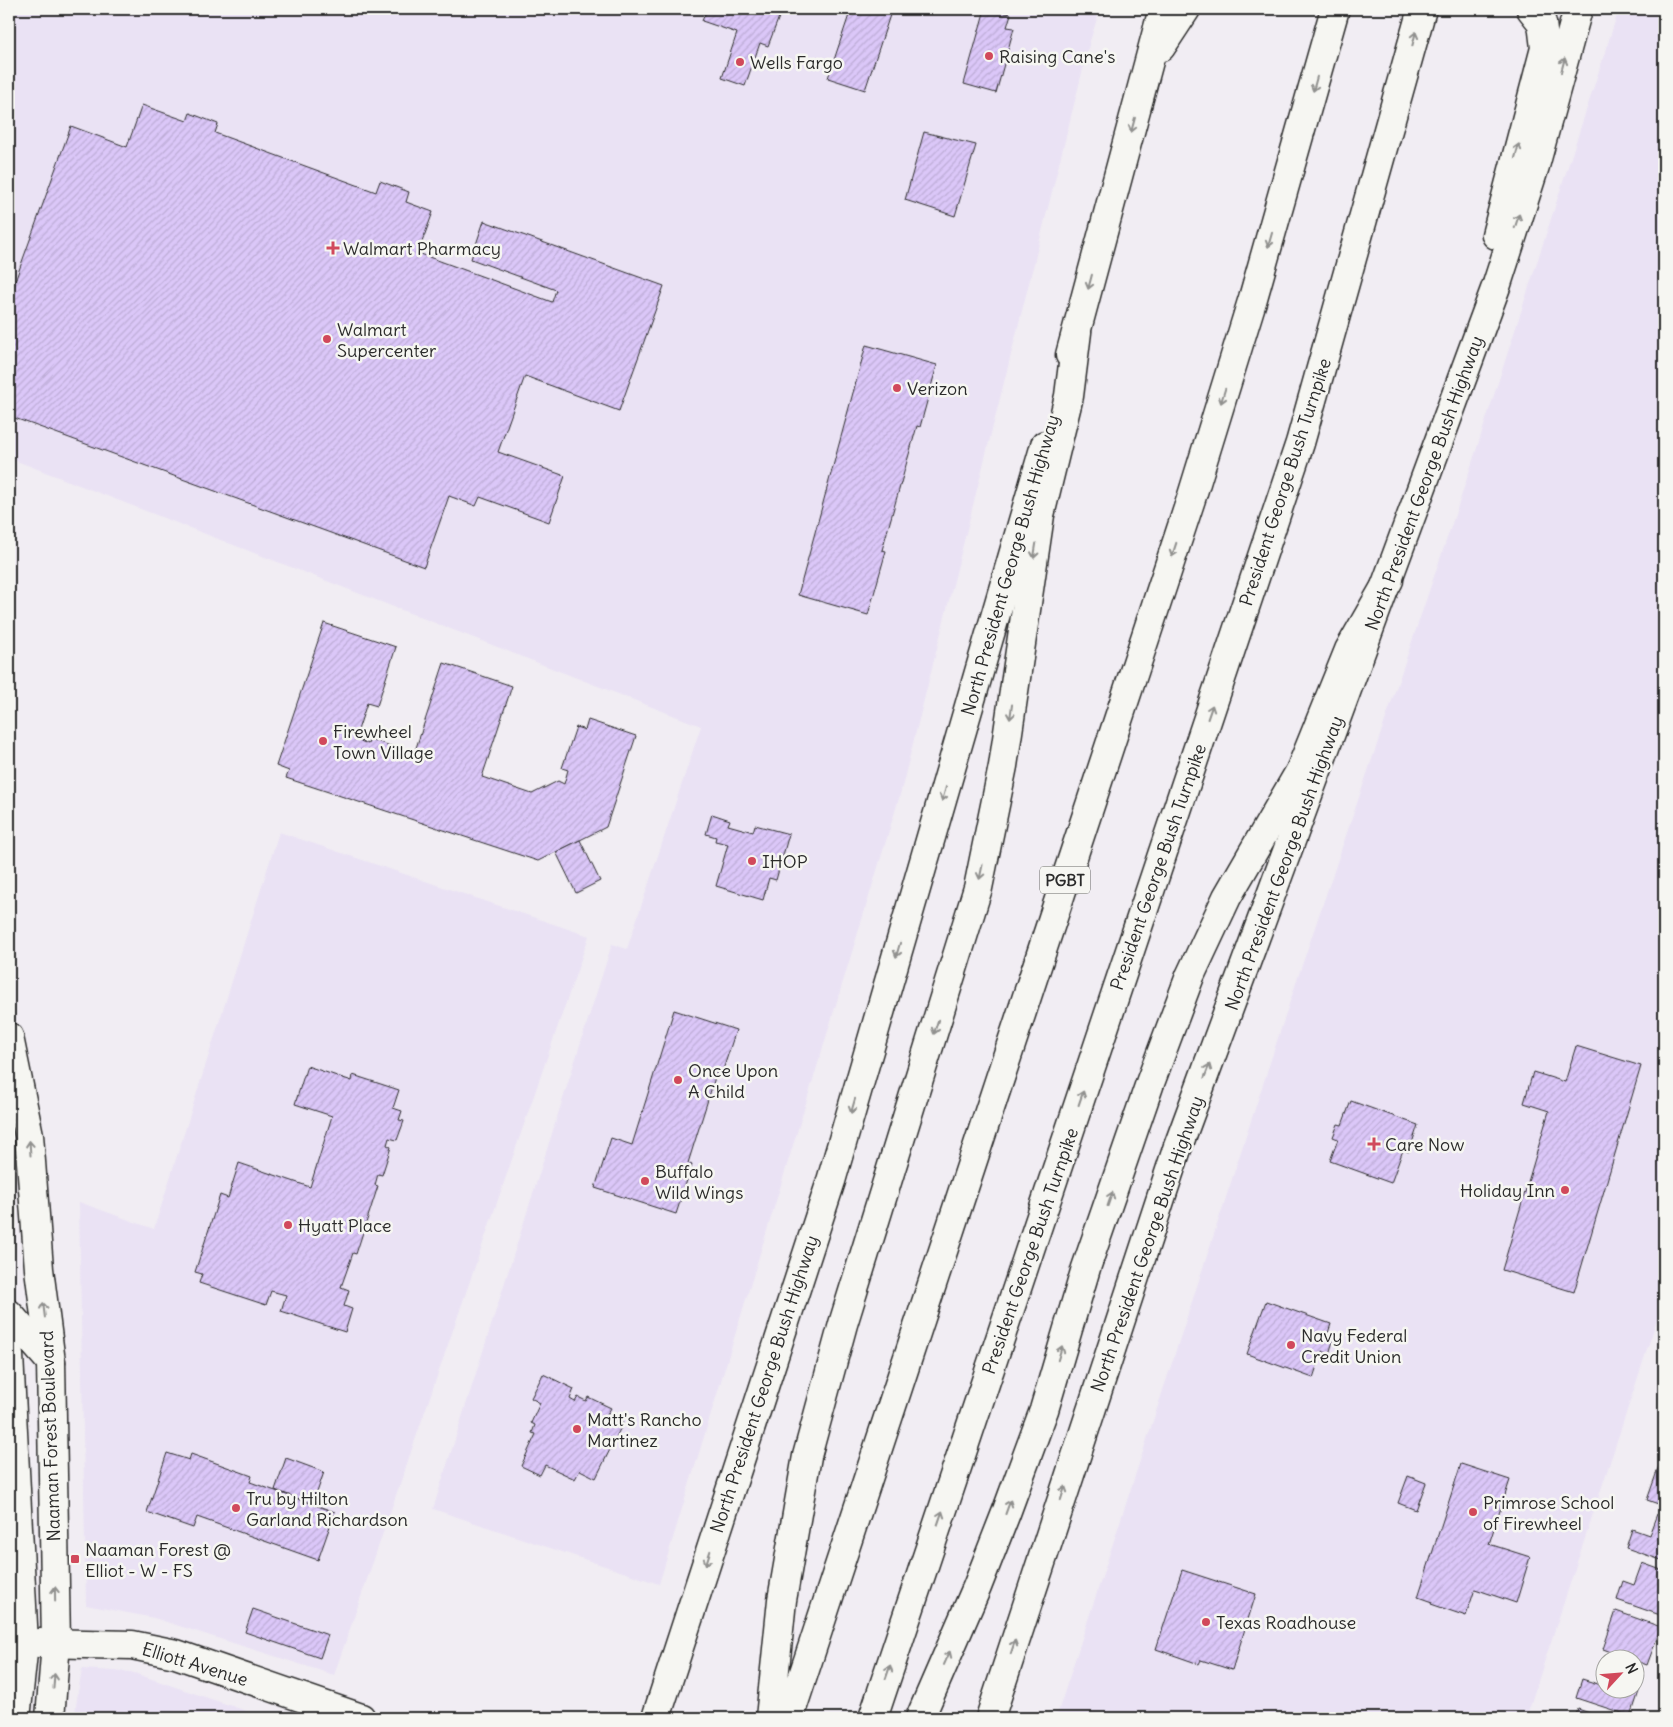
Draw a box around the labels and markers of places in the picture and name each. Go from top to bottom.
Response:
place label: Raising Cane's [999,45,1115,68]
marker: Raising Cane's [983,50,995,62]
place label: Wells Fargo [750,51,843,74]
marker: Wells Fargo [734,56,746,68]
place label: Walmart Pharmacy [343,237,501,260]
marker: Walmart Pharmacy [327,242,339,254]
place label: Walmart Supercenter [337,318,437,362]
marker: Walmart Supercenter [321,333,333,345]
place label: Verizon [907,377,968,400]
marker: Verizon [891,382,903,394]
place label: Firewheel Town Village [333,720,434,764]
marker: Firewheel Town Village [317,735,329,747]
place label: IHOP [762,850,808,873]
marker: IHOP [746,855,758,867]
place label: Once Upon A Child [688,1059,778,1103]
marker: Once Upon A Child [672,1074,684,1086]
place label: Care Now [1385,1133,1464,1156]
marker: Care Now [1367,1137,1381,1151]
place label: Buffalo Wild Wings [655,1160,743,1204]
marker: Buffalo Wild Wings [639,1175,651,1187]
place label: Holiday Inn [1460,1179,1555,1202]
marker: Holiday Inn [1559,1184,1571,1196]
place label: Hyatt Place [298,1214,391,1237]
marker: Hyatt Place [282,1219,294,1231]
place label: Navy Federal Credit Union [1301,1324,1407,1368]
marker: Navy Federal Credit Union [1285,1339,1297,1351]
place label: Matt's Rancho Martinez [587,1408,702,1452]
marker: Matt's Rancho Martinez [571,1423,583,1435]
place label: Tru by Hilton Garland Richardson [246,1487,408,1531]
place label: Primrose School of Firewheel [1483,1491,1614,1535]
marker: Tru by Hilton Garland Richardson [230,1502,242,1514]
marker: Primrose School of Firewheel [1467,1506,1479,1518]
place label: Naaman Forest @ Elliot - W - FS [85,1538,231,1582]
marker: Naaman Forest @ Elliot - W - FS [69,1553,81,1565]
place label: Texas Roadhouse [1216,1611,1356,1634]
marker: Texas Roadhouse [1200,1616,1212,1628]

